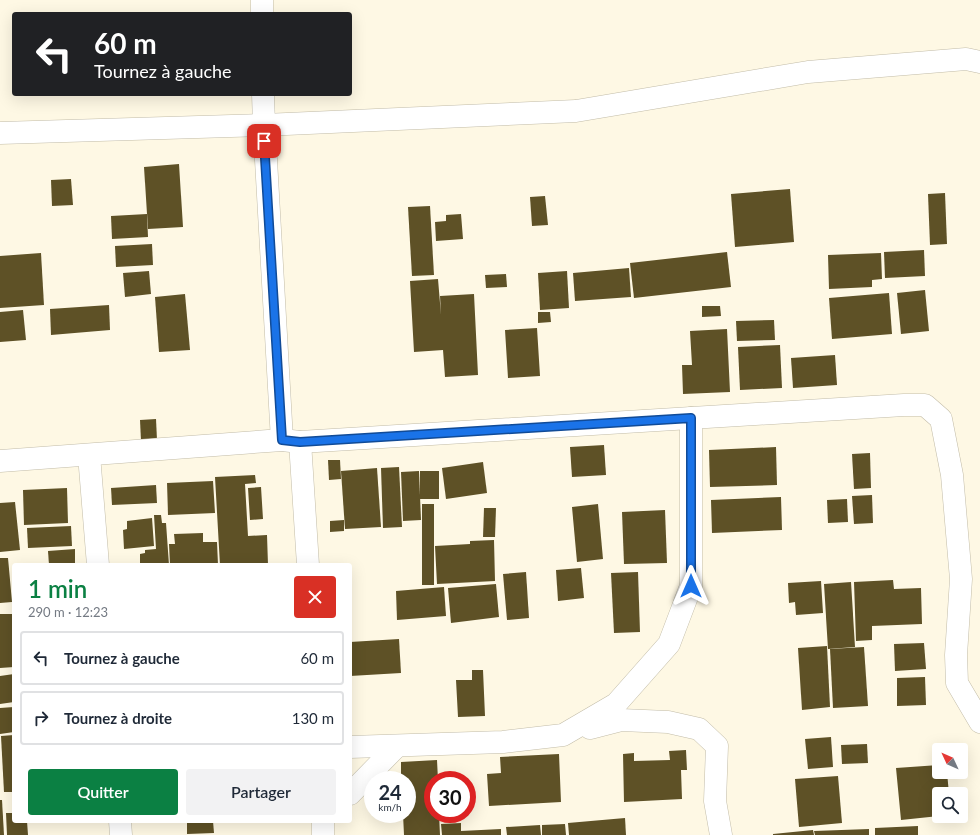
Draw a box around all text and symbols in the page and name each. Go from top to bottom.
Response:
text: 60 m [94,26,157,60]
icon: left [28,28,80,80]
text: Tournez à gauche [94,60,232,82]
pin [247,124,281,158]
icon: arrive [253,130,275,152]
position arrow [670,565,712,607]
text: 1 min [28,574,87,603]
button: close [294,576,336,618]
text: 290 m · 12:23 [28,604,108,620]
icon: left [30,647,52,669]
text: Tournez à gauche [64,649,180,667]
text: 60 m [300,649,334,667]
icon: right [30,707,52,729]
text: Tournez à droite [64,709,172,727]
text: 130 m [292,709,334,727]
north arrow [932,743,968,779]
map controls [932,743,968,823]
button: Quitter [28,769,178,815]
button: Partager [186,769,336,815]
speed limit sign: 30 [424,771,476,823]
text: 24 [378,780,402,804]
button: search [932,787,968,823]
text: km/h [378,801,402,813]

